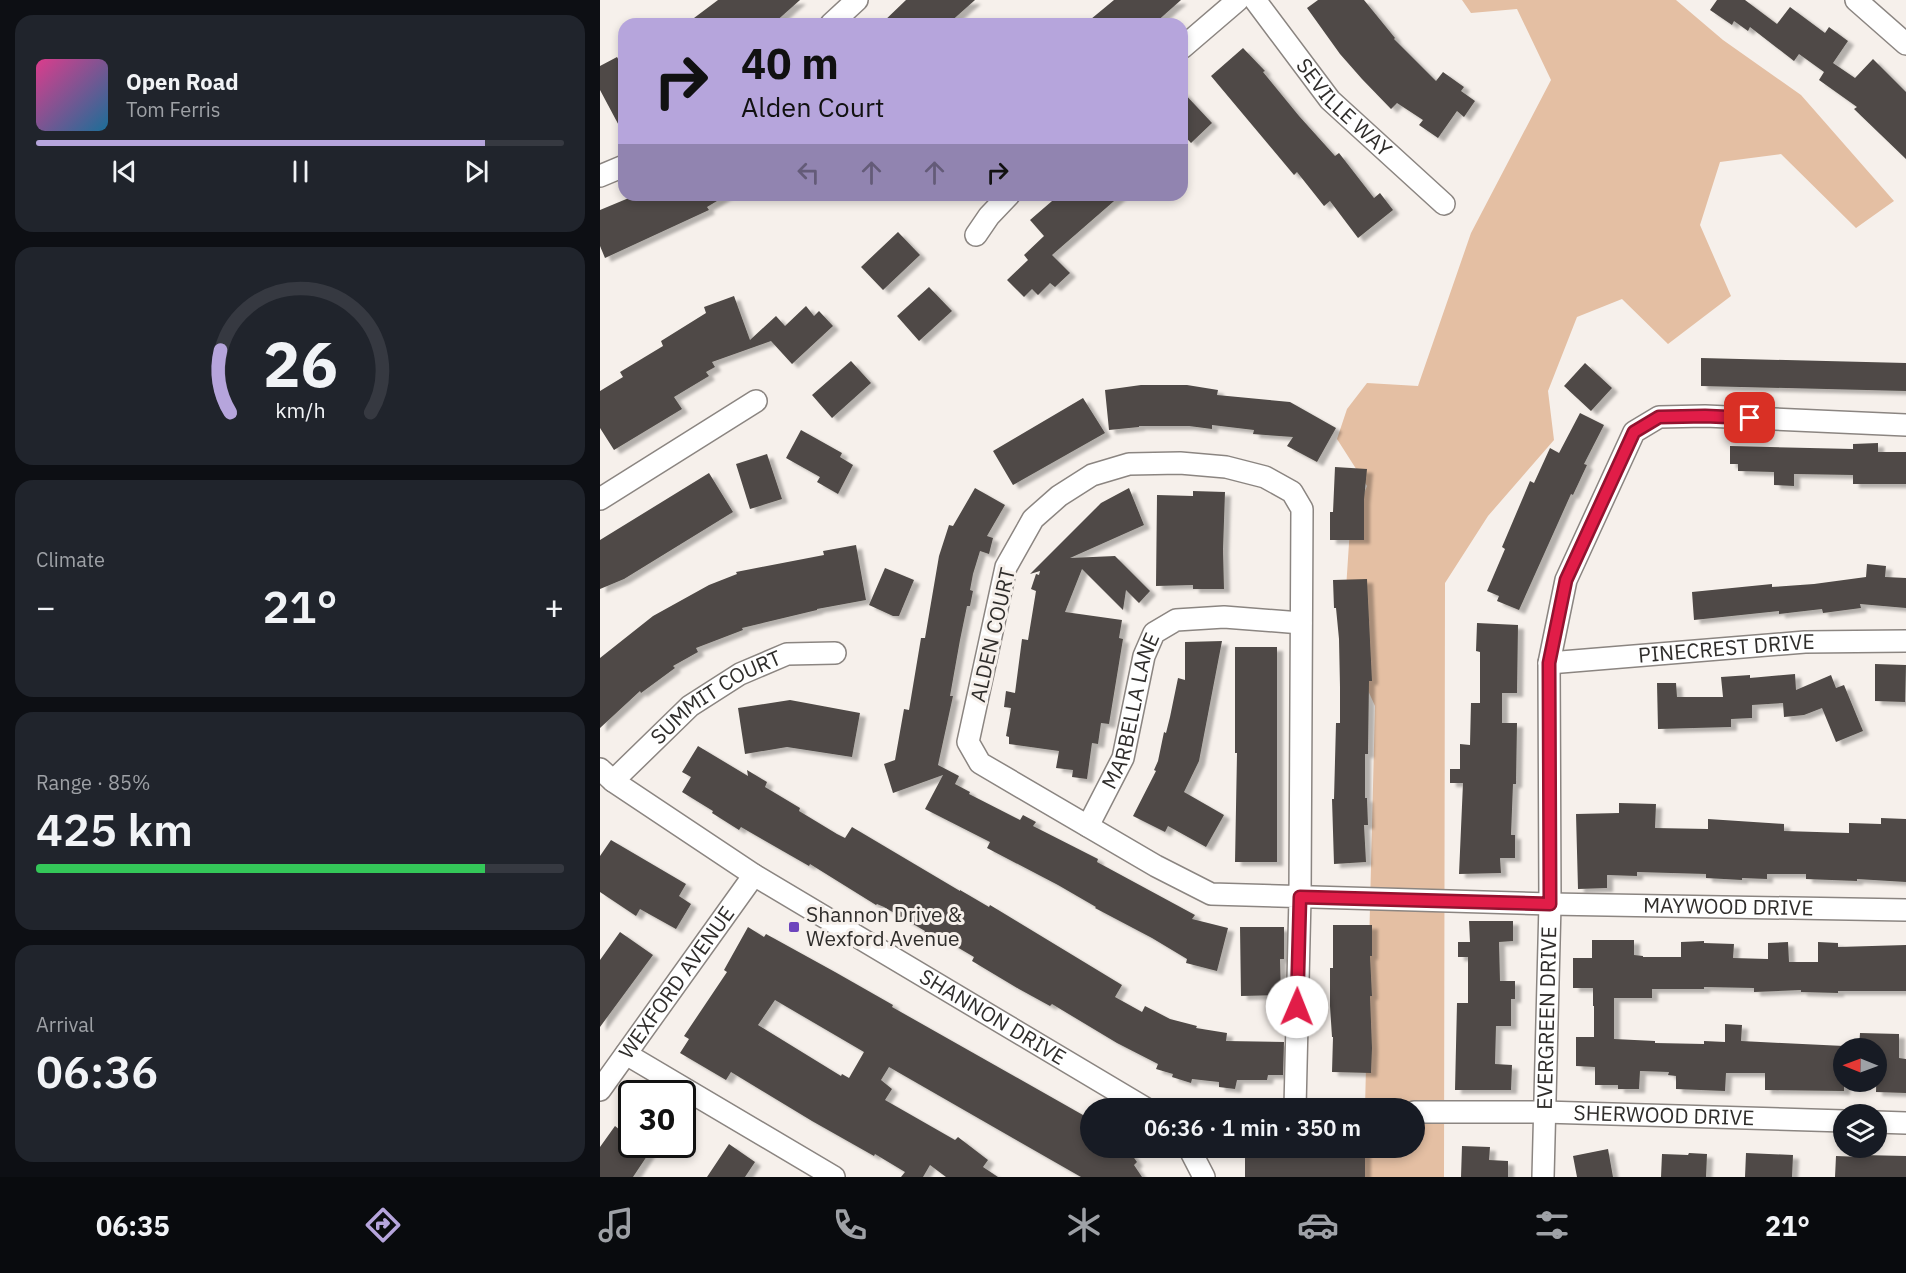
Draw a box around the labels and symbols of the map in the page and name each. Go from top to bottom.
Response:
street label: SEVILLE WAY [1290,52,1399,163]
pin [1724,392,1775,443]
street label: ALDEN COURT [963,565,1021,705]
street label: PINECREST DRIVE [1637,627,1815,669]
street label: MARBELLA LANE [1094,628,1166,793]
street label: SUMMIT COURT [644,643,785,750]
street label: MAYWOOD DRIVE [1643,891,1814,921]
street label: WEXFORD AVENUE [612,900,740,1064]
place label: Shannon Drive & Wexford Avenue [806,900,963,952]
marker: Shannon Drive & Wexford Avenue [787,920,801,934]
street label: EVERGREEN DRIVE [1530,926,1562,1110]
street label: SHANNON DRIVE [915,962,1072,1071]
position arrow [1265,975,1329,1039]
north arrow [1833,1038,1887,1092]
speed limit sign: 30 [618,1080,696,1158]
street label: SHERWOOD DRIVE [1573,1098,1755,1131]

